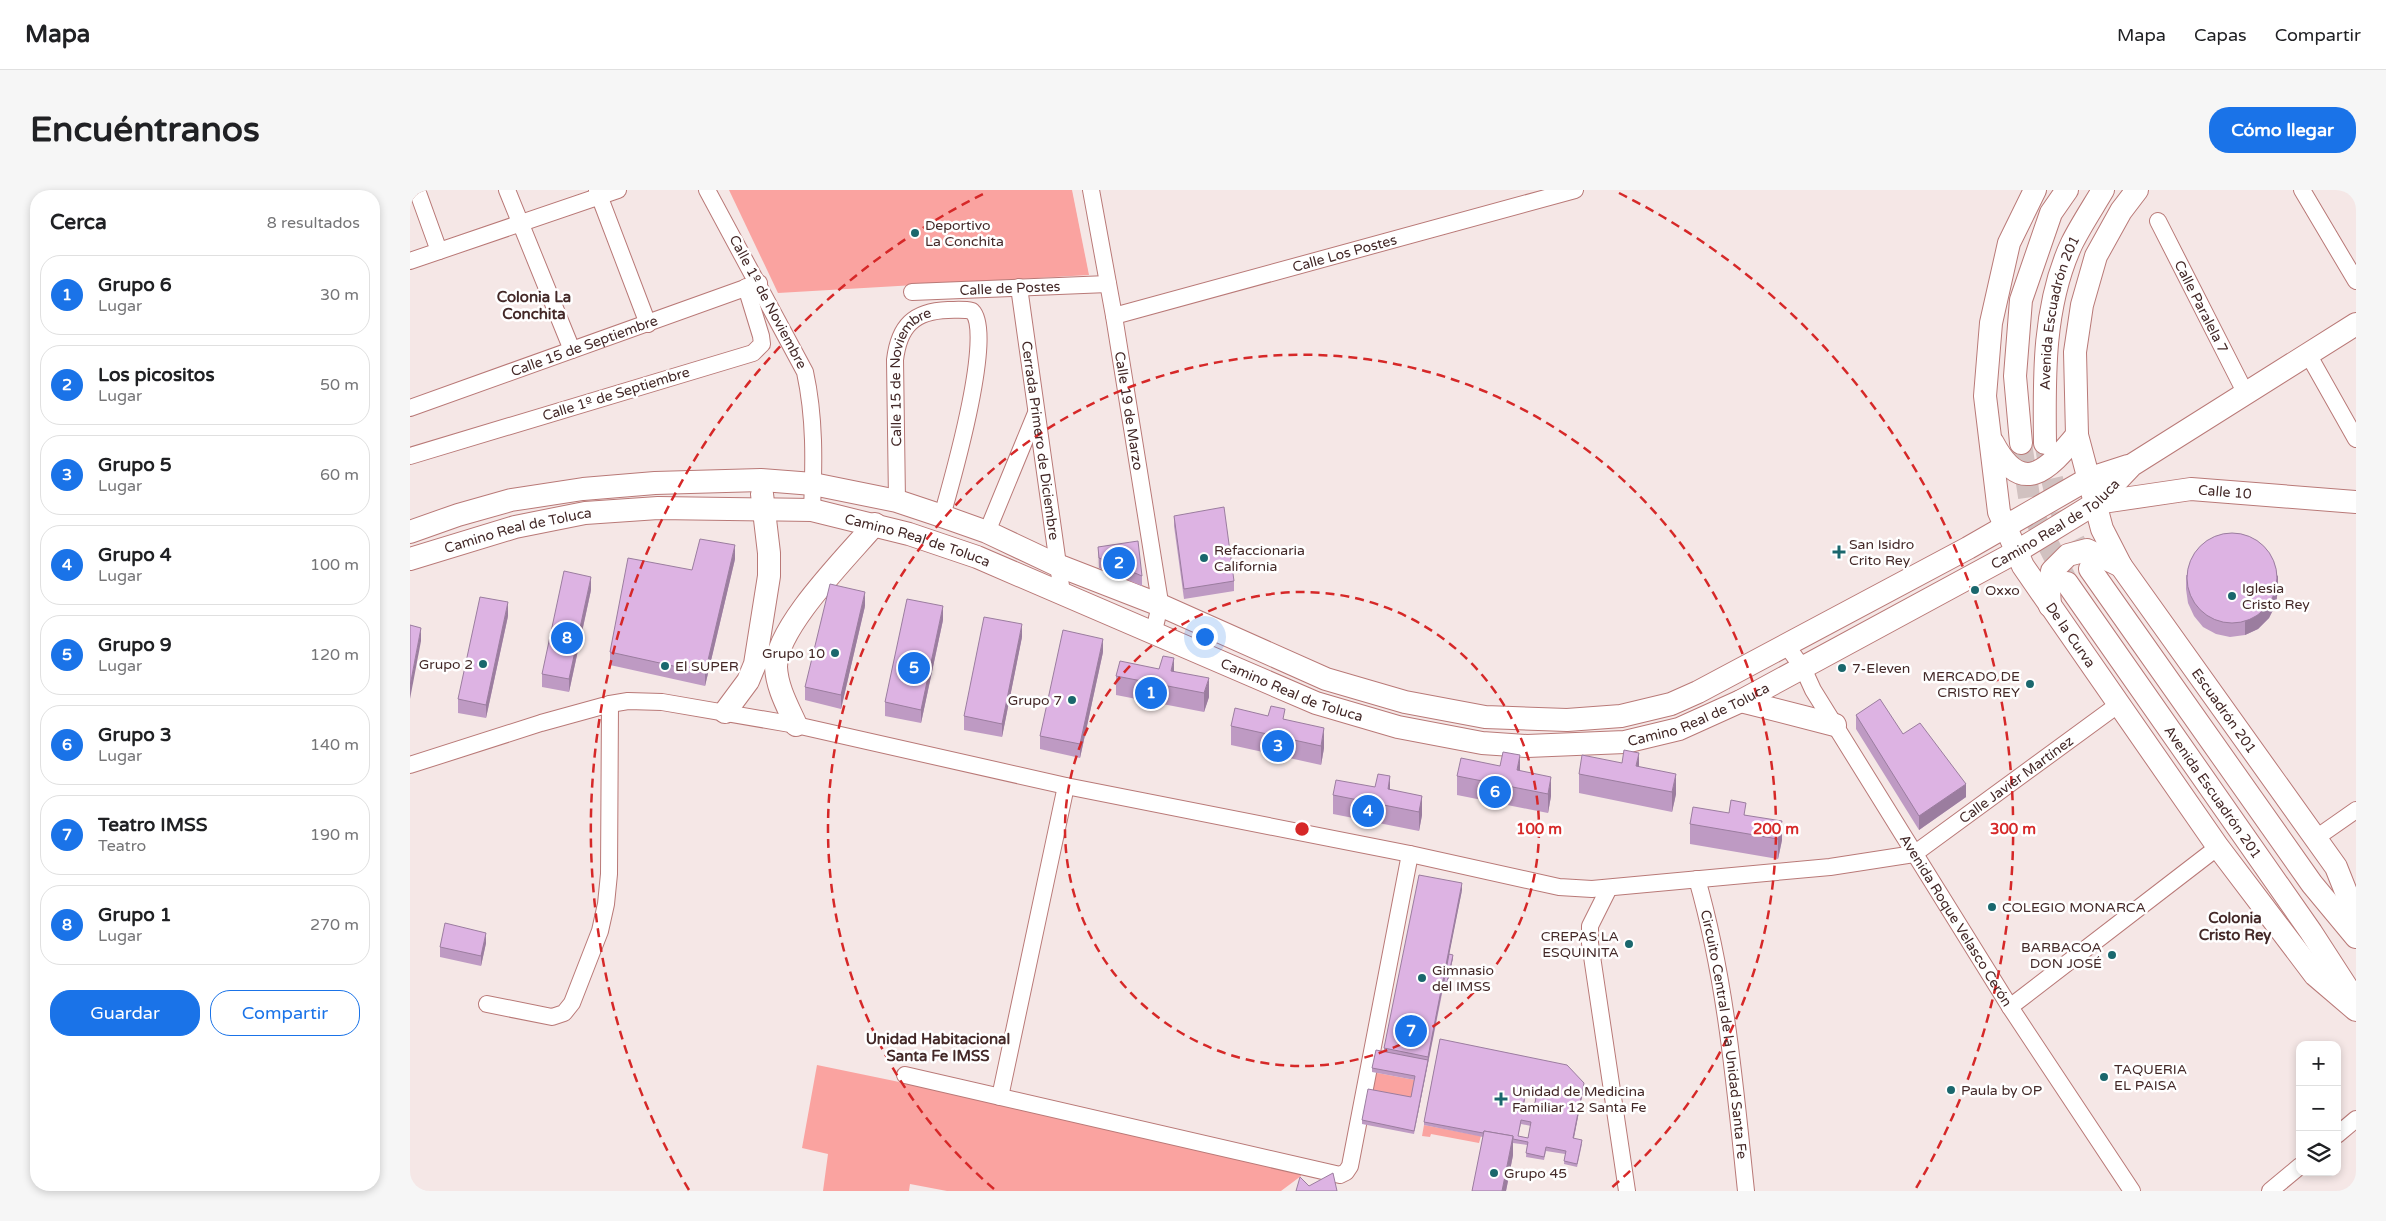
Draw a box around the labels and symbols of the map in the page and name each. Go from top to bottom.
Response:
place label: Deportivo La Conchita [925,217,1004,250]
marker: Deportivo La Conchita [909,227,921,239]
street label: Calle Los Postes [1290,231,1399,275]
street label: Calle 1º de Noviembre [725,232,811,372]
street label: Avenida Escuadrón 201 [2036,232,2083,390]
street label: Calle Paralela 7 [2171,257,2232,356]
street label: Calle de Postes [959,277,1061,299]
district label: Colonia La Conchita [497,288,571,323]
street label: Calle 15 de Noviembre [886,304,933,447]
street label: Calle 15 de Septiembre [508,312,660,380]
street label: Cerrada Primero de Diciembre [1018,340,1063,541]
street label: Calle 19 de Marzo [1111,350,1147,471]
street label: Calle 1º de Septiembre [540,363,692,424]
street label: Camino Real de Toluca [1988,475,2123,573]
street label: Calle 10 [2197,481,2253,502]
street label: Camino Real de Toluca [442,504,592,557]
street label: Camino Real de Toluca [843,510,993,570]
place label: San Isidro Crito Rey [1849,536,1914,569]
place label: Refaccionaria California [1214,542,1305,575]
pin: 2 [1103,544,1135,582]
marker: San Isidro Crito Rey [1833,546,1845,558]
marker: Refaccionaria California [1198,552,1210,564]
place label: Iglesia Cristo Rey [2242,580,2310,613]
place label: Oxxo [1985,582,2020,599]
marker: Oxxo [1969,584,1981,596]
marker: Iglesia Cristo Rey [2226,590,2238,602]
street label: De la Curva [2042,599,2099,671]
pin: 8 [551,619,583,657]
your location [1192,624,1218,650]
place label: Grupo 10 [762,645,825,662]
marker: Grupo 10 [829,647,841,659]
pin: 5 [898,649,930,687]
street label: Camino Real de Toluca [1218,654,1365,725]
place label: Grupo 2 [419,656,473,673]
marker: Grupo 2 [477,658,489,670]
place label: El SUPER [675,658,739,675]
marker: El SUPER [659,660,671,672]
place label: 7-Eleven [1852,660,1910,677]
marker: 7-Eleven [1836,662,1848,674]
street label: Escuadrón 201 [2188,665,2260,756]
place label: MERCADO DE CRISTO REY [1922,668,2020,701]
pin: 1 [1135,674,1167,712]
marker: MERCADO DE CRISTO REY [2024,678,2036,690]
street label: Camino Real de Toluca [1626,679,1772,750]
place label: Grupo 7 [1008,692,1062,709]
marker: Grupo 7 [1066,694,1078,706]
street label: Avenida Escuadrón 201 [2161,722,2265,862]
pin: 3 [1262,727,1294,765]
street label: Calle Javier Martínez [1956,732,2077,827]
pin: 6 [1479,773,1511,811]
pin: 4 [1352,792,1384,830]
centre of rings [1293,820,1311,838]
text: 100 m [1516,820,1562,838]
text: 200 m [1753,820,1799,838]
text: 300 m [1990,820,2036,838]
street label: Avenida Roque Velasco Cerón [1896,831,2016,1009]
place label: COLEGIO MONARCA [2002,899,2146,916]
marker: COLEGIO MONARCA [1986,901,1998,913]
street label: Circuito Central de la Unidad Santa Fe [1697,908,1751,1160]
district label: Colonia Cristo Rey [2199,909,2271,945]
place label: CREPAS LA ESQUINITA [1541,928,1619,961]
marker: CREPAS LA ESQUINITA [1623,938,1635,950]
place label: BARBACOA DON JOSÉ [2021,939,2102,972]
marker: BARBACOA DON JOSÉ [2106,949,2118,961]
place label: Gimnasio del IMSS [1432,962,1494,995]
marker: Gimnasio del IMSS [1416,972,1428,984]
pin: 7 [1395,1012,1427,1050]
district label: Unidad Habitacional Santa Fe IMSS [866,1030,1010,1065]
place label: TAQUERIA EL PAISA [2114,1061,2187,1094]
marker: TAQUERIA EL PAISA [2098,1071,2110,1083]
place label: Paula by OP [1961,1082,2042,1099]
place label: Unidad de Medicina Familiar 12 Santa Fe [1512,1083,1646,1116]
marker: Paula by OP [1945,1084,1957,1096]
marker: Unidad de Medicina Familiar 12 Santa Fe [1494,1092,1508,1106]
place label: Grupo 45 [1504,1165,1567,1182]
marker: Grupo 45 [1488,1167,1500,1179]

